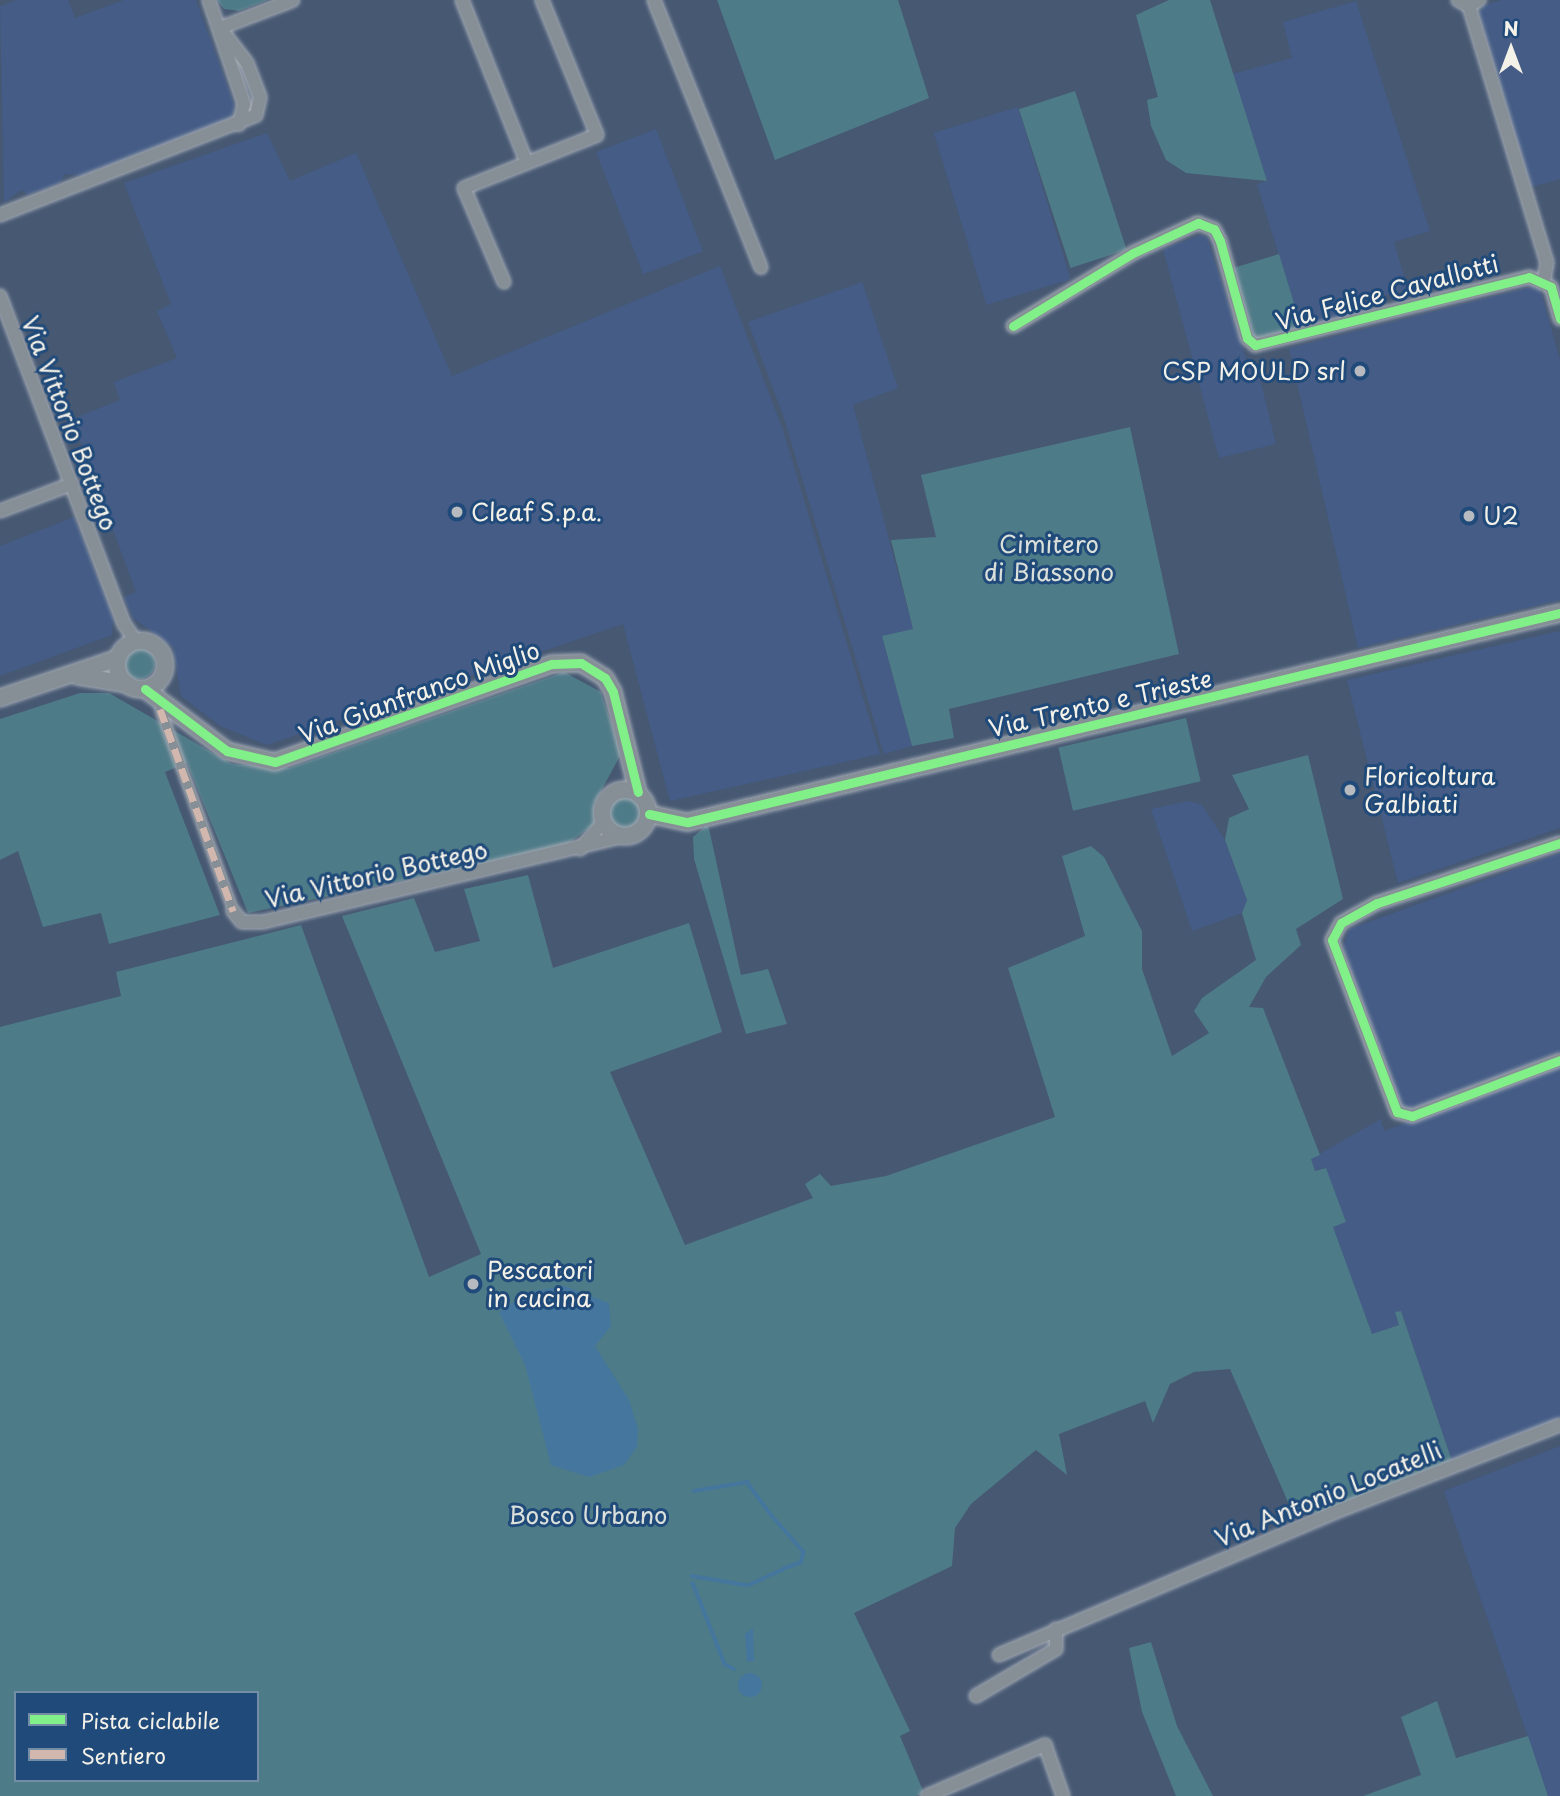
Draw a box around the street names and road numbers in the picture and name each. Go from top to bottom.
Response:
street label: Via Felice Cavallotti [1273,249,1501,335]
street label: Via Vittorio Bottego [16,312,124,534]
street label: Via Gianfranco Miglio [295,635,543,749]
street label: Via Trento e Trieste [987,664,1213,742]
street label: Via Vittorio Bottego [262,834,490,914]
street label: Via Antonio Locatelli [1211,1436,1445,1552]

